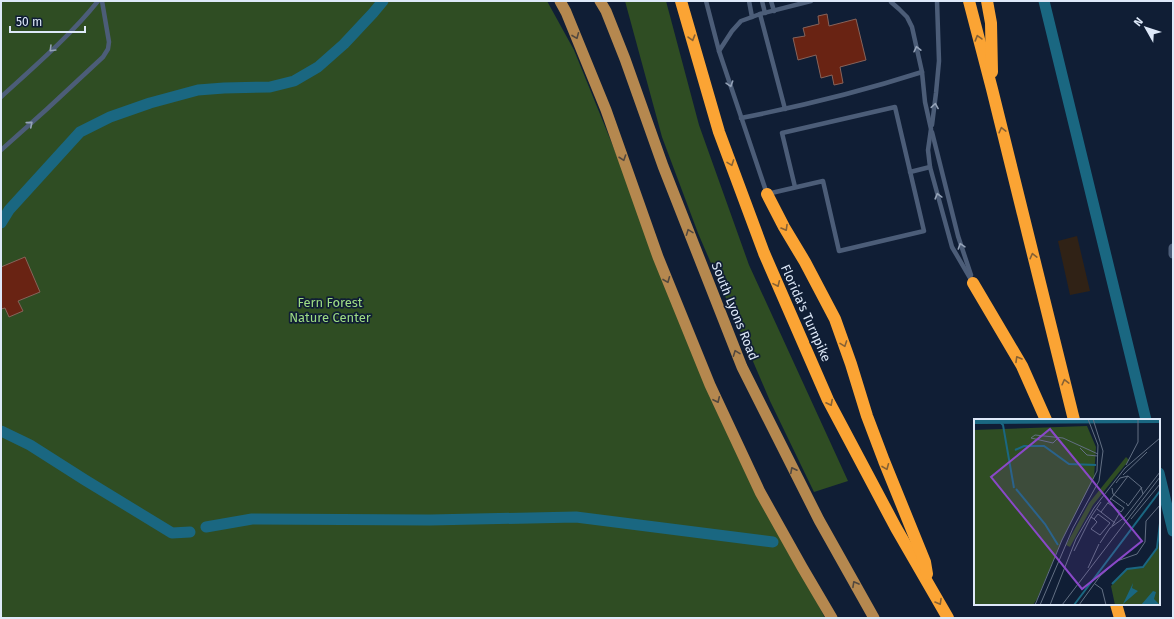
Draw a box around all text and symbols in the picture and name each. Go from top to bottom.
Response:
scale bar [10,8,85,34]
north arrow [1126,8,1166,48]
text: 50 m [16,15,42,29]
text: N [1131,15,1146,29]
one-way arrow [572,33,580,40]
one-way arrow [687,35,696,42]
one-way arrow [974,35,983,42]
one-way arrow [49,44,57,52]
one-way arrow [914,46,922,52]
one-way arrow [725,81,734,88]
one-way arrow [930,103,939,109]
one-way arrow [26,122,33,129]
one-way arrow [999,127,1007,133]
one-way arrow [618,154,627,161]
one-way arrow [726,159,734,166]
one-way arrow [934,192,942,199]
one-way arrow [780,224,787,231]
one-way arrow [685,228,693,235]
one-way arrow [957,242,966,249]
one-way arrow [1030,253,1038,259]
street label: South Lyons Road [708,260,762,362]
street label: Florida's Turnpike [778,262,834,364]
one-way arrow [663,276,671,283]
one-way arrow [773,280,781,287]
park label: Fern Forest Nature Center [289,295,371,325]
one-way arrow [840,340,848,347]
one-way arrow [733,349,741,356]
one-way arrow [1016,356,1023,363]
one-way arrow [1061,379,1069,385]
one-way arrow [712,396,720,403]
one-way arrow [825,398,833,406]
inset map [974,419,1160,605]
one-way arrow [882,463,890,470]
one-way arrow [791,466,798,474]
one-way arrow [852,581,860,588]
one-way arrow [935,598,942,605]

